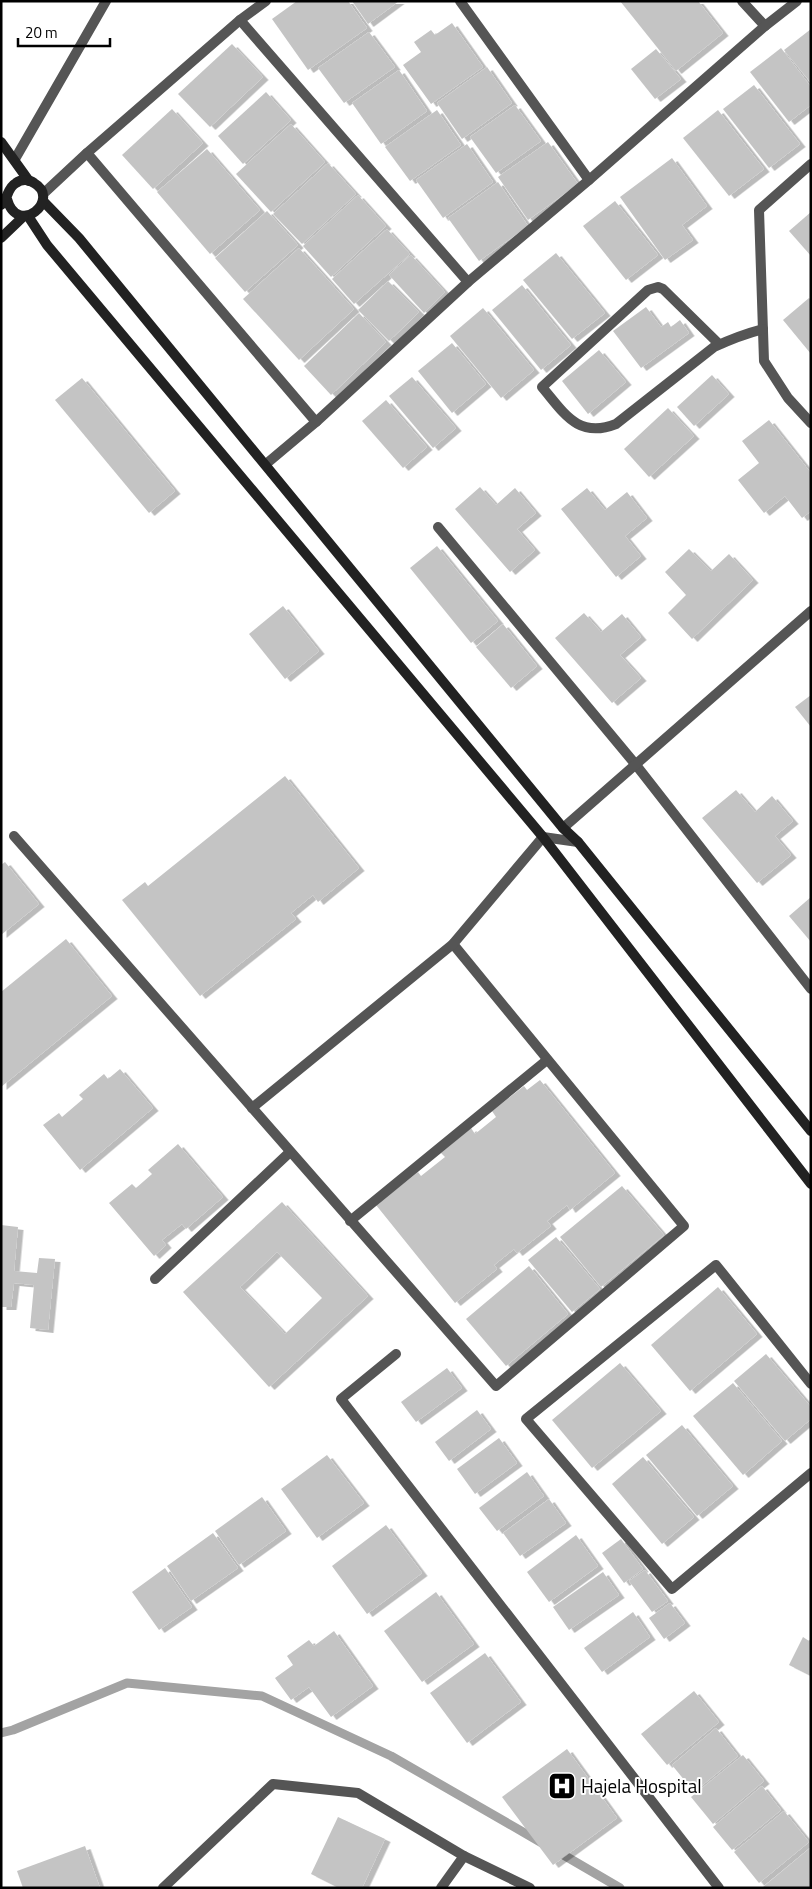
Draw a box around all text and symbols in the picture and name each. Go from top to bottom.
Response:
scale bar [18,15,110,47]
text: 20 m [25,21,58,44]
hospital icon: Hajela Hospital [547,1771,577,1801]
place label: Hajela Hospital [581,1771,702,1800]

